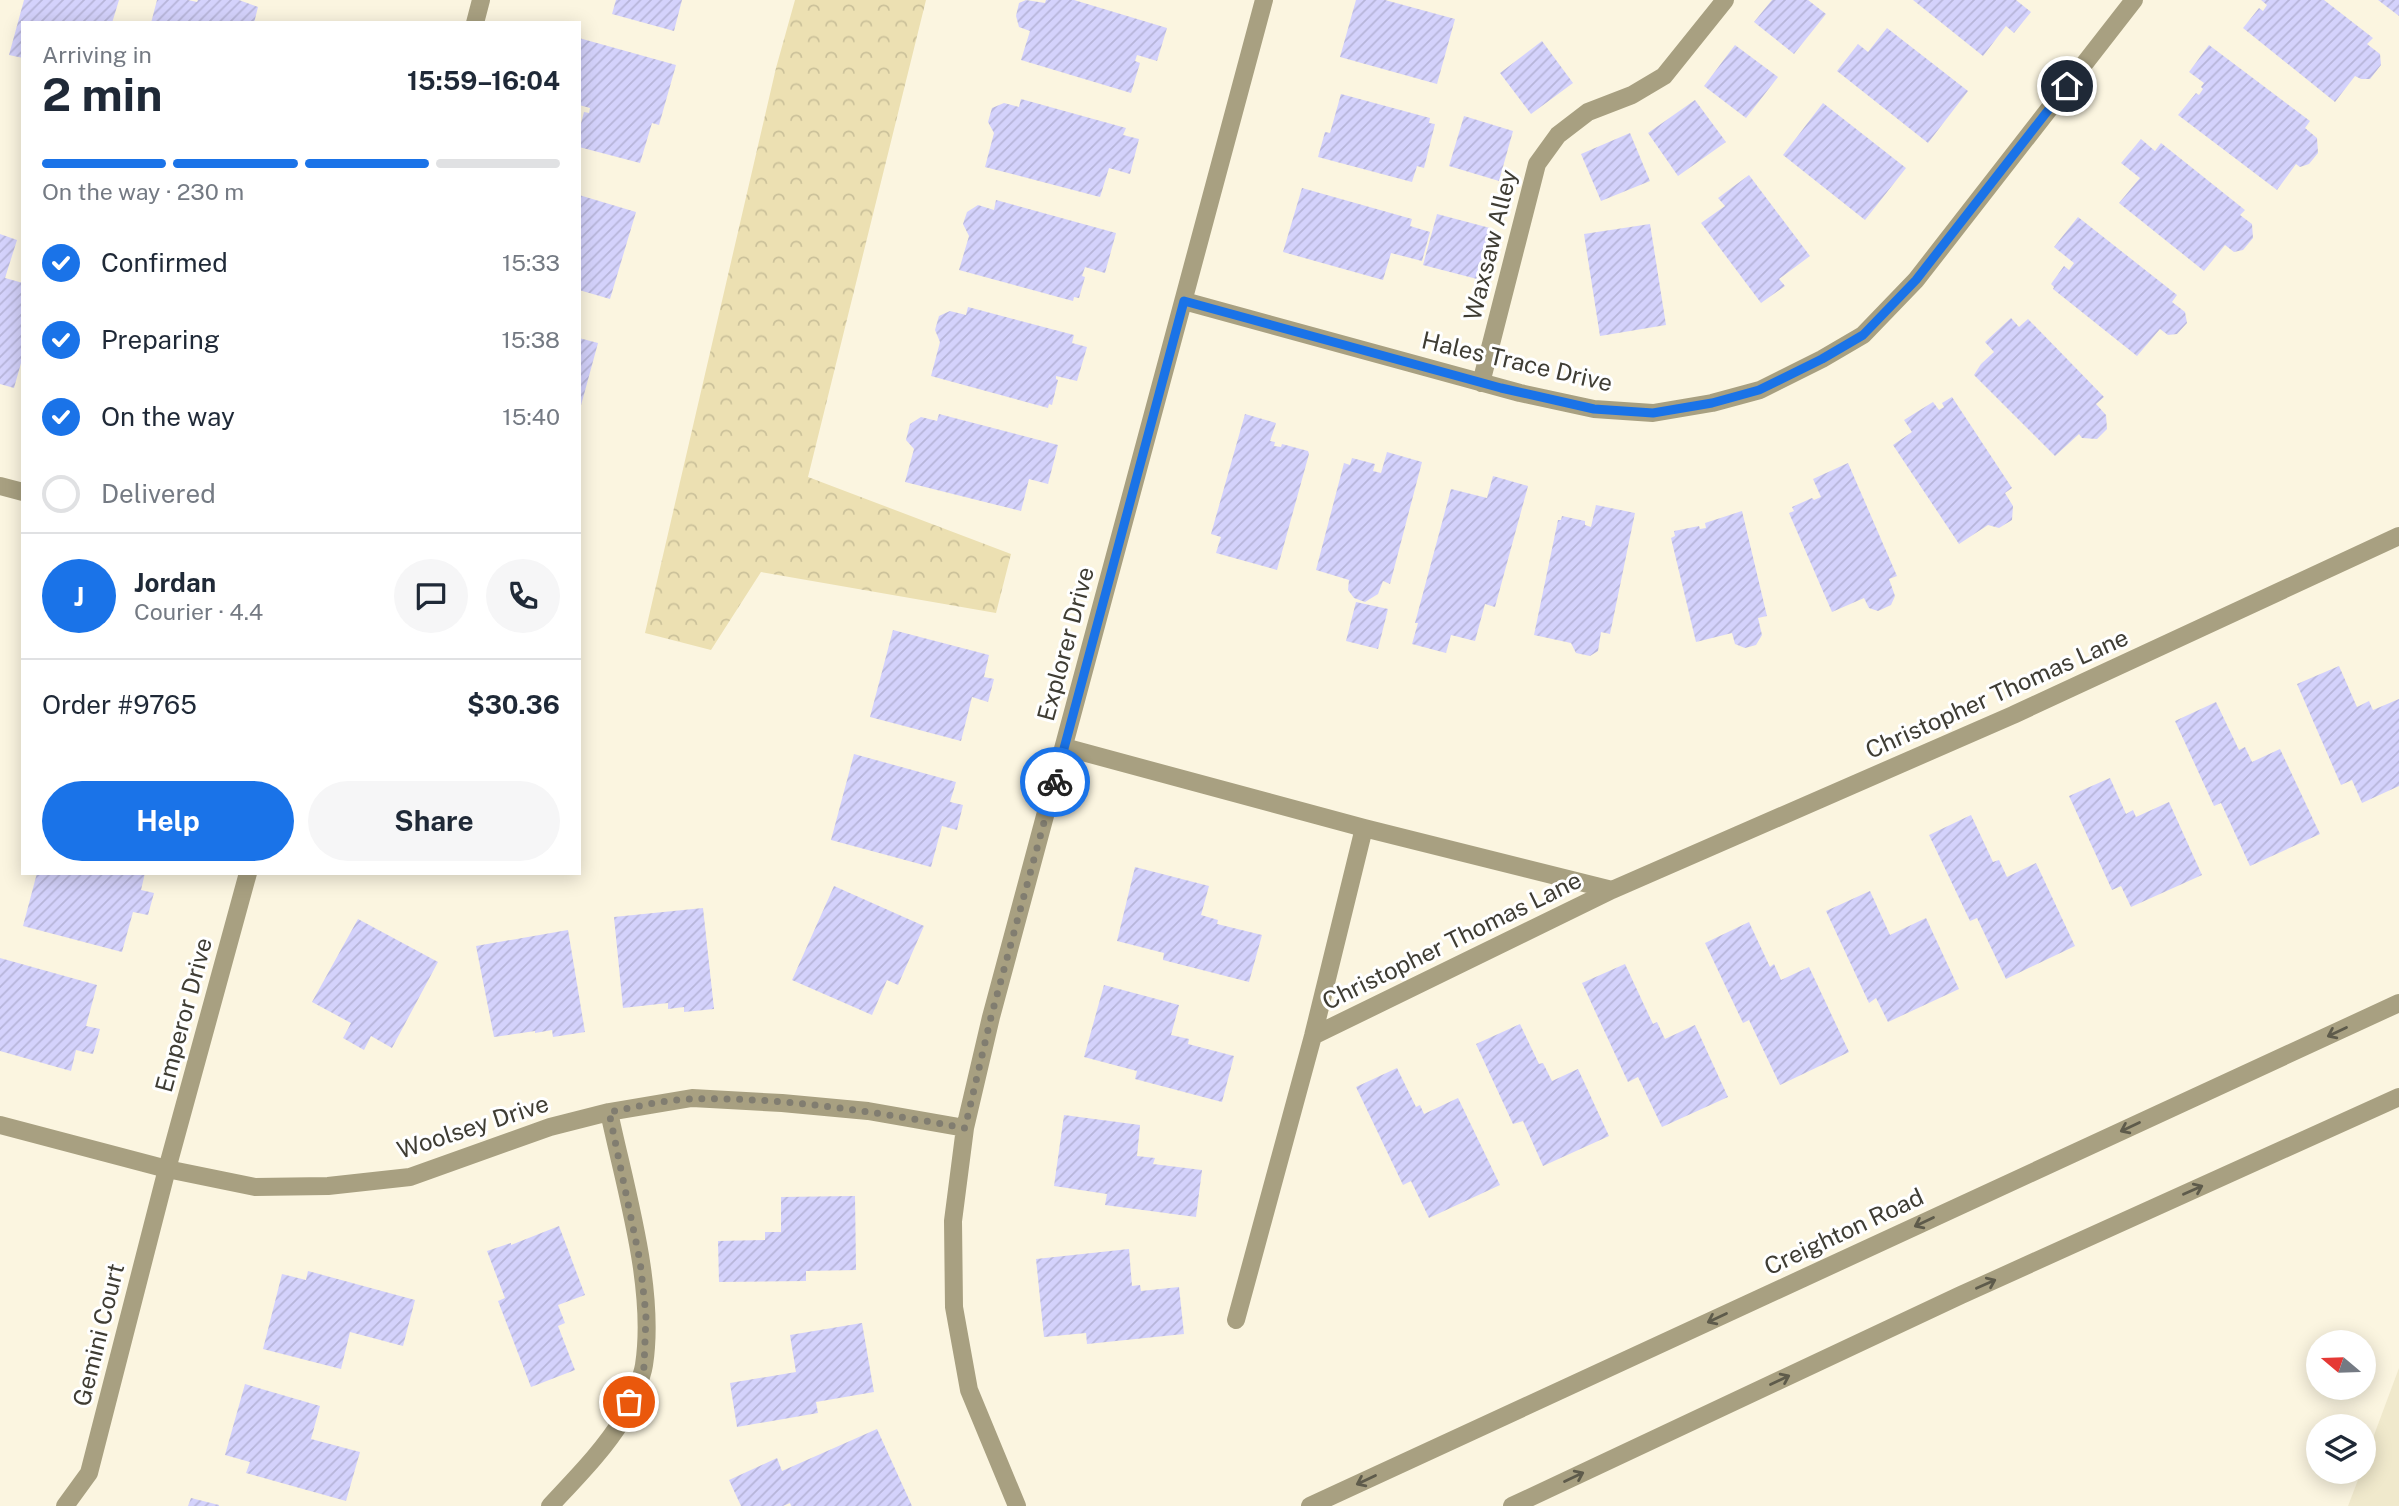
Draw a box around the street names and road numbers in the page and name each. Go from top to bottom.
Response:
street label: Waxsaw Alley [1458,166,1522,323]
street label: Hales Trace Drive [1419,325,1615,397]
street label: Explorer Drive [1031,564,1099,724]
street label: Christopher Thomas Lane [1861,622,2132,764]
street label: Christopher Thomas Lane [1317,865,1586,1015]
street label: Emperor Drive [149,935,217,1095]
street label: Woolsey Drive [393,1088,552,1164]
street label: Creighton Road [1759,1182,1928,1280]
street label: Gemini Court [67,1260,129,1409]

